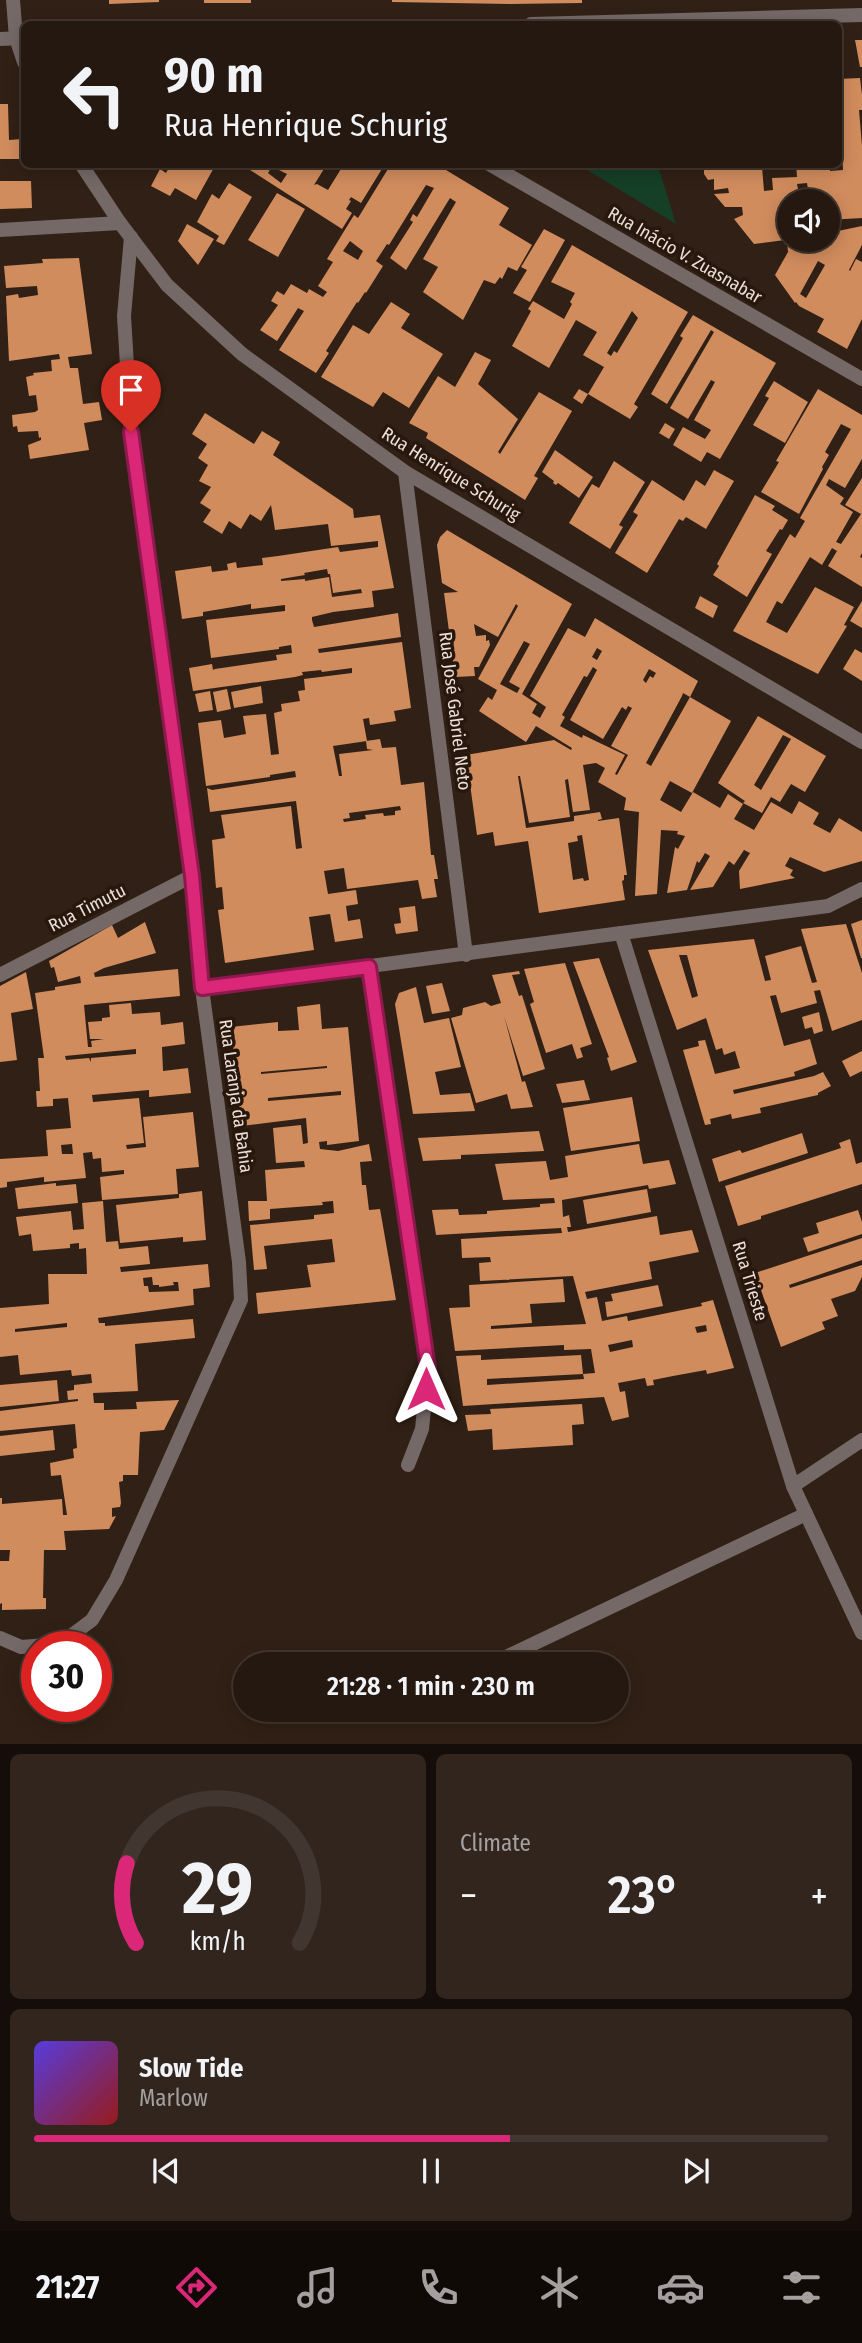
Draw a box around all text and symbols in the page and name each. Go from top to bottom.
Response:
text: 90 m [164,46,264,105]
icon: left [49,49,140,140]
text: Rua Henrique Schurig [164,106,447,144]
map controls [777,189,840,252]
button: sound [777,189,840,252]
street label: Rua Inácio V. Zuasnabar [604,202,767,308]
pin [101,360,161,432]
icon: arrive [112,371,150,409]
street label: Rua Henrique Schurig [378,422,525,526]
street label: Rua José Gabriel Neto [434,630,476,792]
street label: Rua Timutu [45,879,129,937]
street label: Rua Laranja da Bahia [214,1018,258,1174]
street label: Rua Trieste [727,1239,773,1324]
position arrow [389,1352,463,1426]
speed limit sign: 30 [21,1631,112,1722]
text: 21:28 · 1 min · 230 m [327,1671,535,1702]
text: Climate [460,1829,531,1857]
text: 29 [182,1845,253,1932]
text: 23° [608,1864,680,1927]
text: − [460,1873,477,1919]
text: + [811,1873,828,1919]
text: km/h [190,1926,246,1956]
text: Slow Tide [139,2053,243,2084]
text: Marlow [139,2084,208,2112]
icon: previous [147,2152,185,2190]
icon: pause [412,2152,450,2190]
icon: next [677,2152,715,2190]
icon: directions [172,2263,221,2312]
icon: music [293,2263,342,2312]
icon: phone [414,2263,463,2312]
icon: climate [535,2263,584,2312]
icon: car [656,2263,705,2312]
icon: filters [777,2263,826,2312]
text: 21:27 [36,2268,99,2306]

